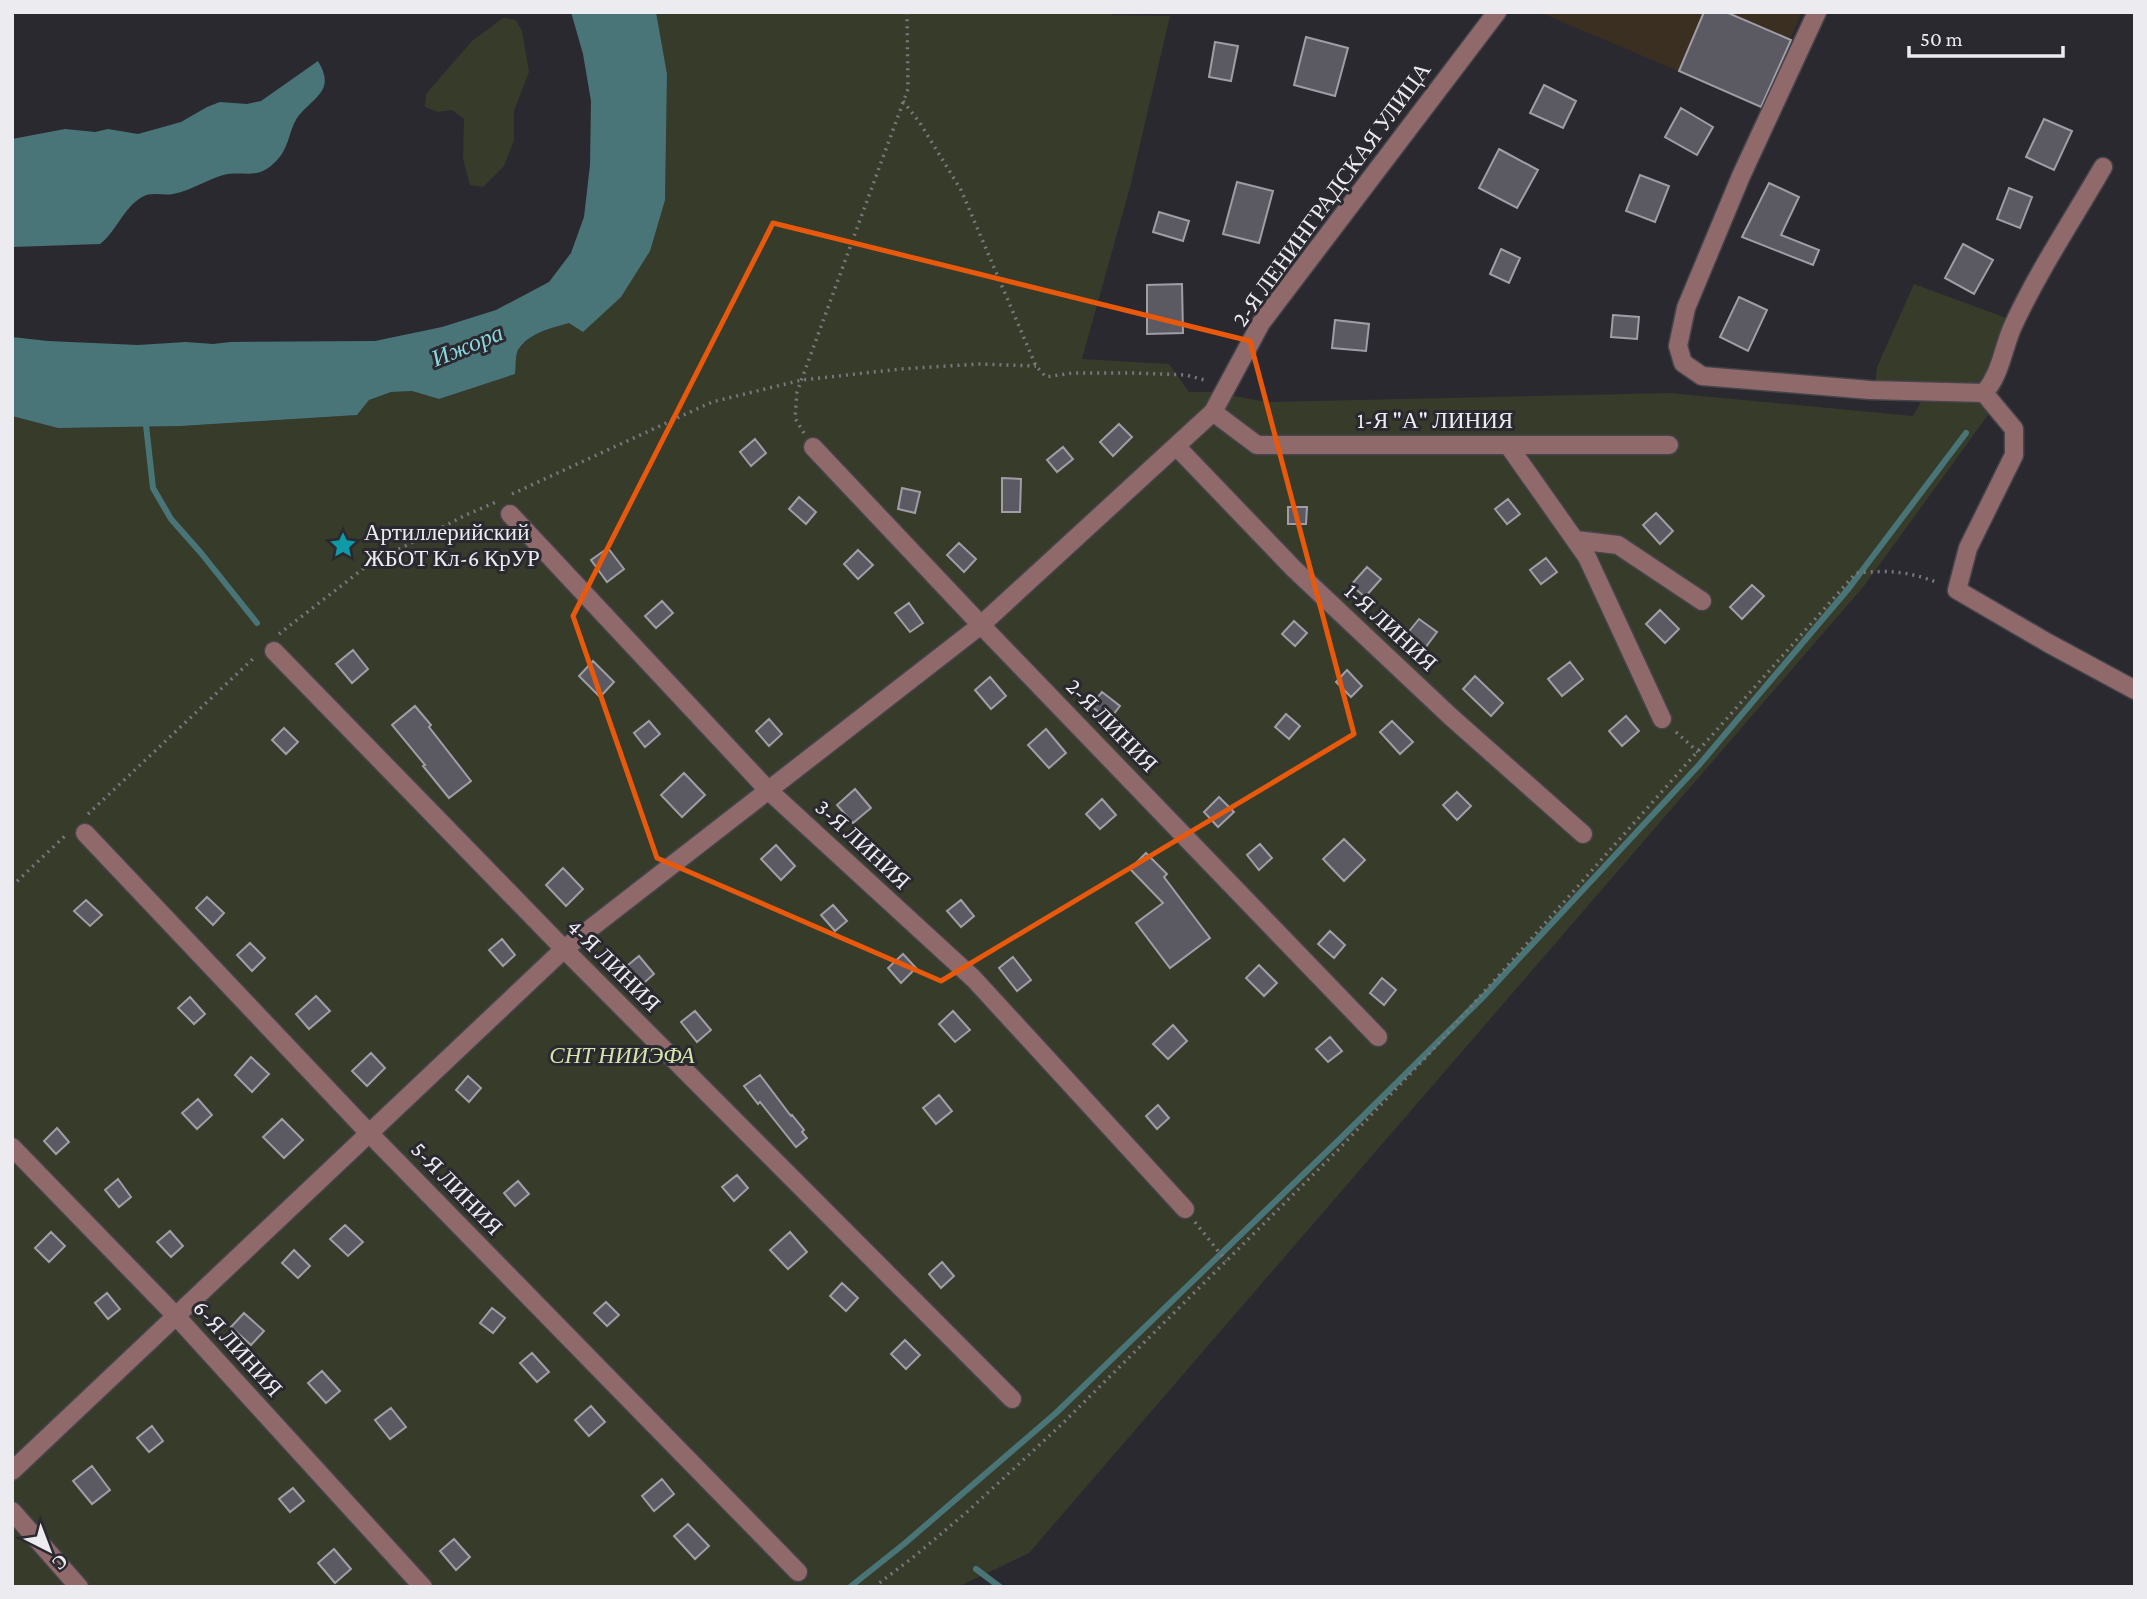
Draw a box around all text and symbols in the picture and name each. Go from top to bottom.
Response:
scale bar [1909,14,2063,58]
text: 50 m [1920,27,1963,51]
street label: 2-Я ЛЕНИНГРАДСКАЯ УЛИЦА [1226,57,1436,331]
water label: Ижора [426,318,507,372]
street label: 1-Я "А" ЛИНИЯ [1357,407,1513,433]
place label: Артиллерийский ЖБОТ Кл-6 КрУР [364,519,540,571]
place icon: Артиллерийский ЖБОТ Кл-6 КрУР [328,530,358,560]
street label: 1-Я ЛИНИЯ [1340,578,1442,676]
street label: 2-Я ЛИНИЯ [1061,673,1163,777]
street label: 3-Я ЛИНИЯ [810,794,916,894]
street label: 4-Я ЛИНИЯ [562,913,666,1017]
park label: СНТ НИИЭФА [549,1042,696,1068]
street label: 5-Я ЛИНИЯ [406,1136,508,1240]
street label: 6-Я ЛИНИЯ [188,1295,288,1401]
north arrow [14,1515,84,1585]
text: С [48,1550,72,1575]

